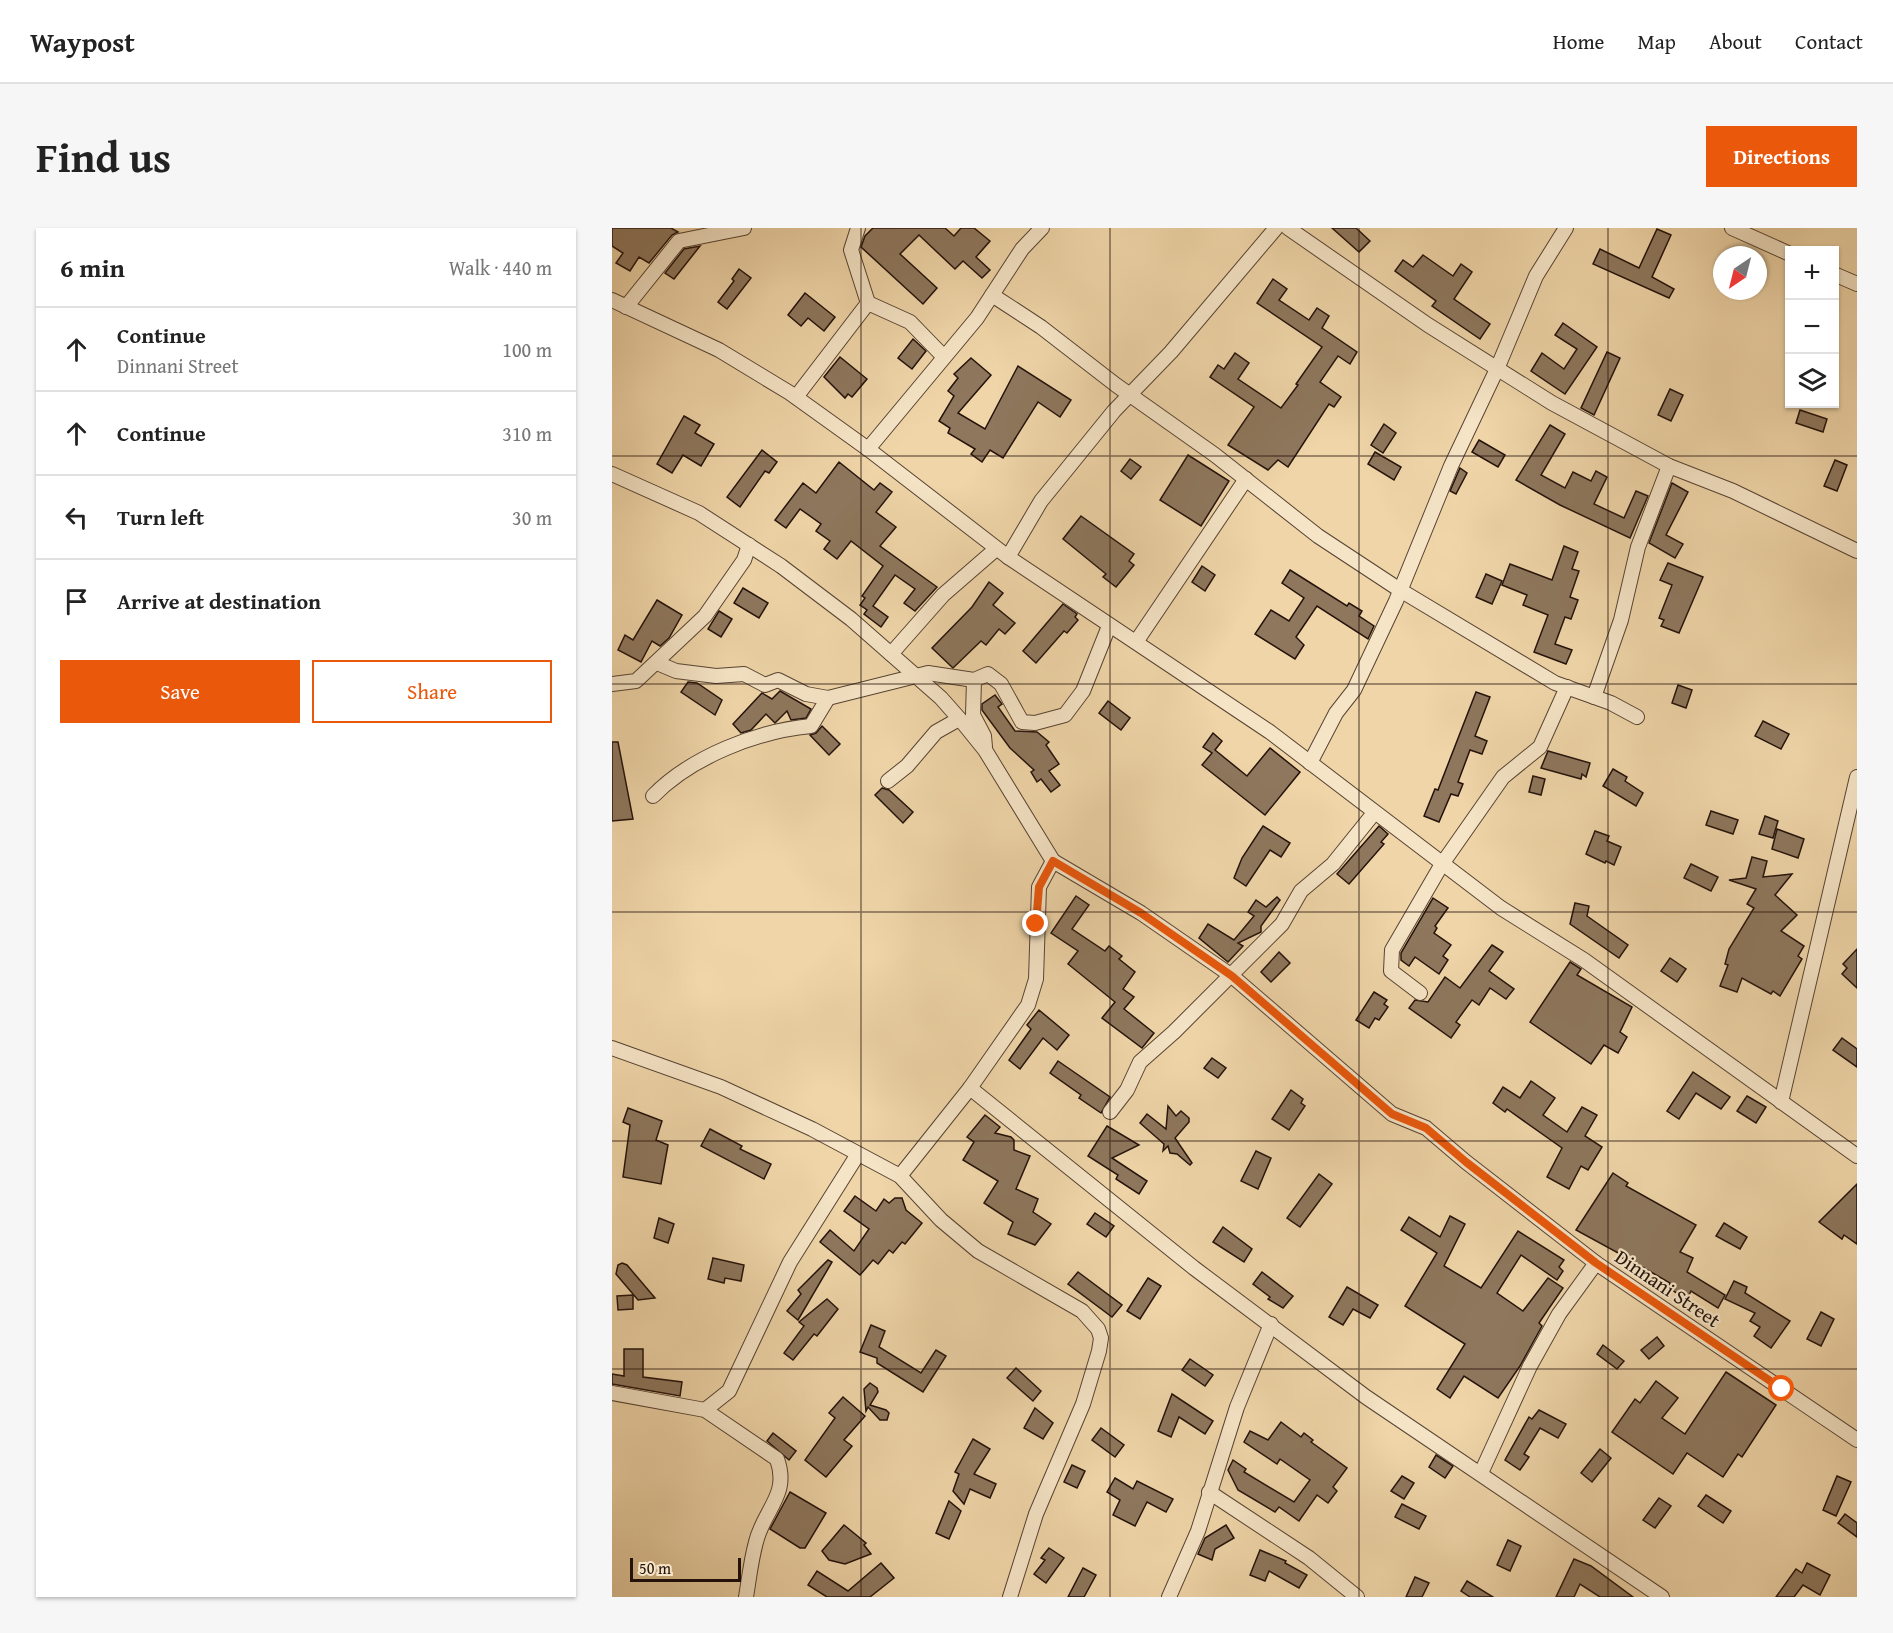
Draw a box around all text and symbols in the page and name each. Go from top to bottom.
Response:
text: Waypost [30,21,135,62]
text: Home [1553,26,1604,57]
text: Map [1637,26,1676,57]
text: About [1709,26,1762,57]
text: Contact [1795,26,1863,57]
text: Find us [36,126,171,187]
button: Directions [1706,126,1857,187]
north arrow [1713,246,1767,300]
map controls [1785,246,1839,408]
button: + [1785,246,1839,300]
text: 6 min [60,248,125,287]
text: Walk · 440 m [449,253,552,282]
button: − [1785,300,1839,354]
text: Continue [117,319,206,351]
icon: ahead [60,333,93,366]
text: 100 m [502,335,552,364]
text: Dinnani Street [117,351,239,380]
button: layers [1785,354,1839,408]
icon: ahead [60,417,93,450]
text: Continue [117,417,206,449]
text: 310 m [502,419,552,448]
icon: left [60,501,93,534]
text: Turn left [117,501,204,533]
text: 30 m [512,503,552,532]
icon: arrive [60,585,93,618]
text: Arrive at destination [117,585,321,617]
button: Save [60,660,300,723]
button: Share [312,660,552,723]
route end [1022,910,1048,936]
street label: Dinnani Street [1610,1242,1726,1334]
route start [1768,1375,1794,1401]
scale bar [630,1555,741,1582]
text: 50 m [639,1556,671,1580]

